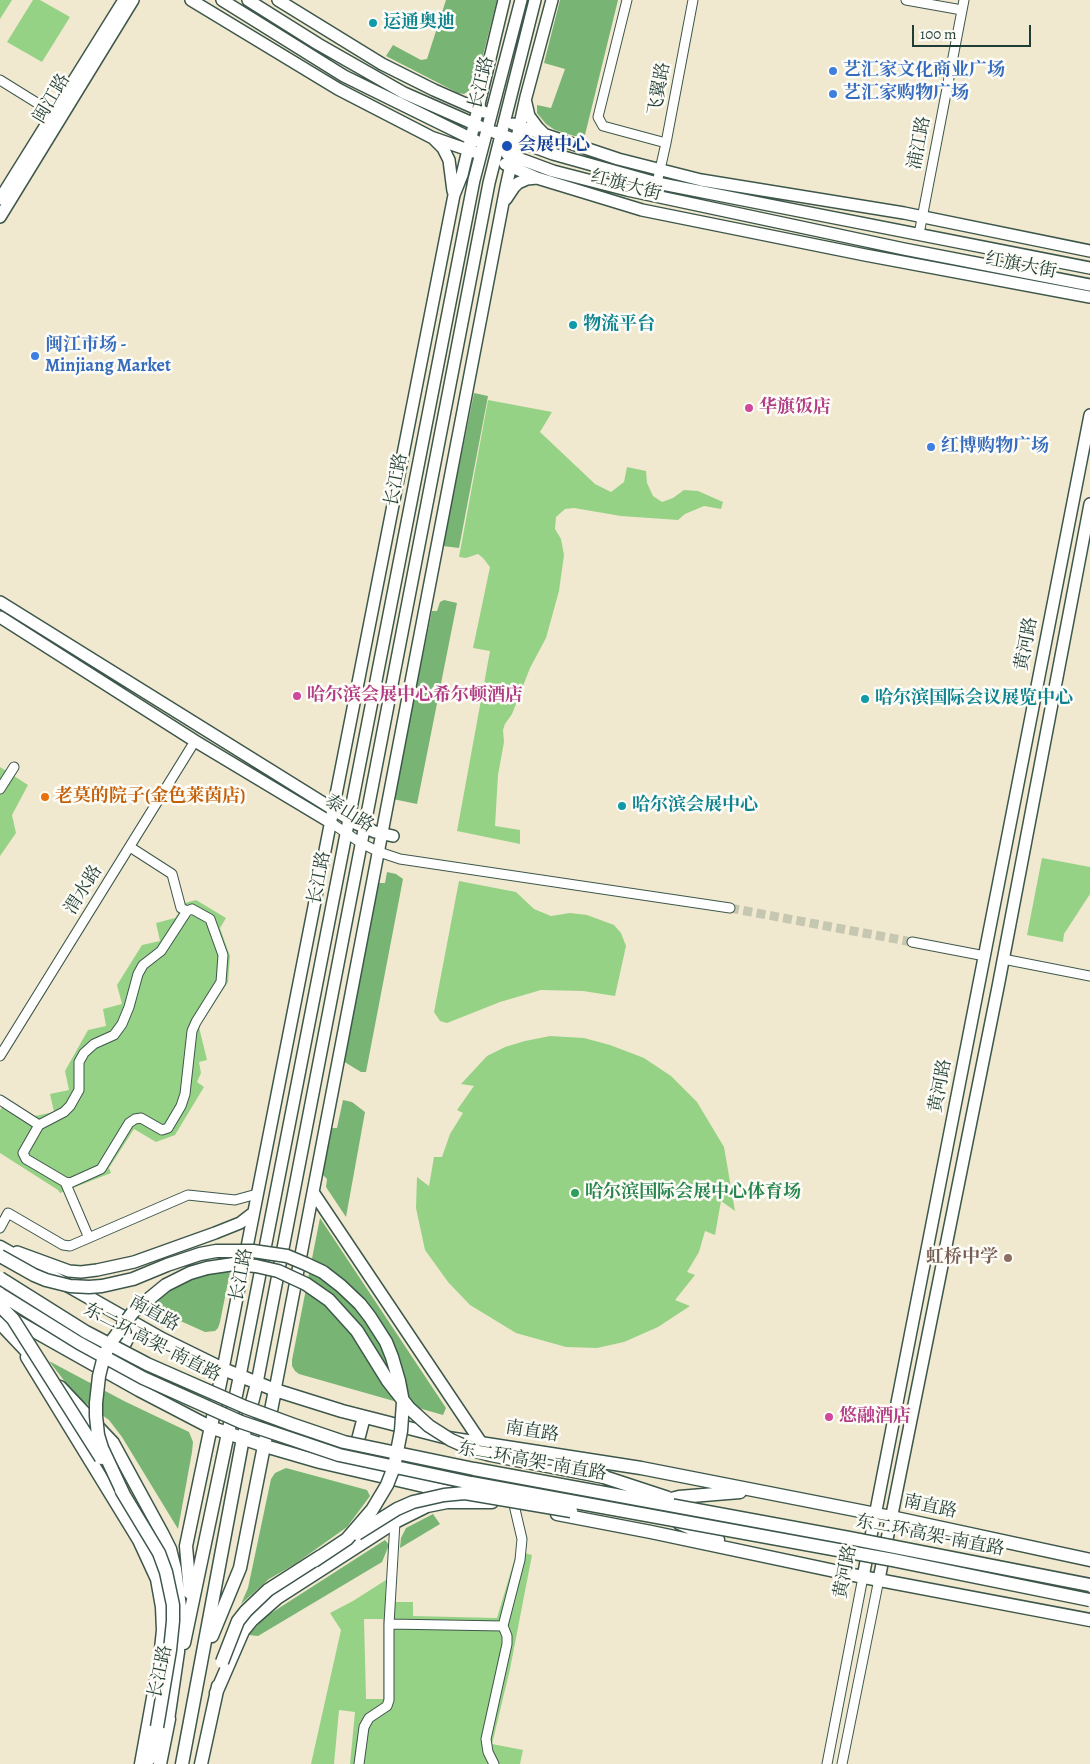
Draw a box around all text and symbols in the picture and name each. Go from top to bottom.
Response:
place label: 运通奥迪 [383,12,455,34]
scale bar [915,15,1034,47]
marker: 运通奥迪 [367,17,379,29]
text: 100 m [920,24,957,44]
street label: 长江路 [465,54,499,112]
place label: 艺汇家文化商业广场 [843,60,1005,82]
street label: 飞翼路 [645,61,675,117]
marker: 艺汇家文化商业广场 [827,65,839,77]
street label: 闽江路 [29,70,75,128]
place label: 艺汇家购物广场 [843,83,969,105]
marker: 艺汇家购物广场 [827,88,839,100]
street label: 浦江路 [904,114,936,172]
place label: 会展中心 [518,135,590,157]
marker: 会展中心 [500,139,514,153]
street label: 红旗大街 [588,166,664,206]
street label: 红旗大街 [984,249,1058,283]
place label: 物流平台 [583,314,655,336]
marker: 物流平台 [567,319,579,331]
place label: 闽江市场 - Minjiang Market [45,335,171,378]
marker: 闽江市场 - Minjiang Market [29,350,41,362]
place label: 华旗饭店 [759,397,831,419]
marker: 华旗饭店 [743,402,755,414]
place label: 红博购物广场 [941,436,1049,458]
marker: 红博购物广场 [925,441,937,453]
street label: 长江路 [381,451,413,509]
street label: 黄河路 [1011,615,1043,673]
place label: 哈尔滨会展中心希尔顿酒店 [307,685,523,707]
place label: 哈尔滨国际会议展览中心 [875,688,1073,710]
marker: 哈尔滨会展中心希尔顿酒店 [291,690,303,702]
marker: 哈尔滨国际会议展览中心 [859,693,871,705]
place label: 老莫的院子(金色莱茵店) [55,786,245,808]
marker: 老莫的院子(金色莱茵店) [39,791,51,803]
street label: 泰山路 [320,791,378,837]
place label: 哈尔滨会展中心 [632,795,758,817]
marker: 哈尔滨会展中心 [616,800,628,812]
street label: 长江路 [304,849,336,907]
street label: 渭水路 [61,861,107,919]
street label: 黄河路 [925,1057,957,1115]
place label: 哈尔滨国际会展中心体育场 [585,1182,801,1204]
marker: 哈尔滨国际会展中心体育场 [569,1187,581,1199]
street label: 长江路 [226,1246,258,1304]
place label: 虹桥中学 [926,1247,998,1269]
marker: 虹桥中学 [1002,1252,1014,1264]
street label: 南直路 [125,1291,183,1337]
street label: 东二环高架-南直路 [80,1299,224,1387]
place label: 悠融酒店 [839,1406,911,1428]
marker: 悠融酒店 [823,1411,835,1423]
street label: 南直路 [504,1417,560,1447]
street label: 东二环高架-南直路 [456,1438,608,1486]
street label: 南直路 [901,1491,959,1523]
street label: 东二环高架-南直路 [854,1511,1006,1561]
street label: 黄河路 [830,1543,862,1601]
street label: 长江路 [145,1643,177,1701]

